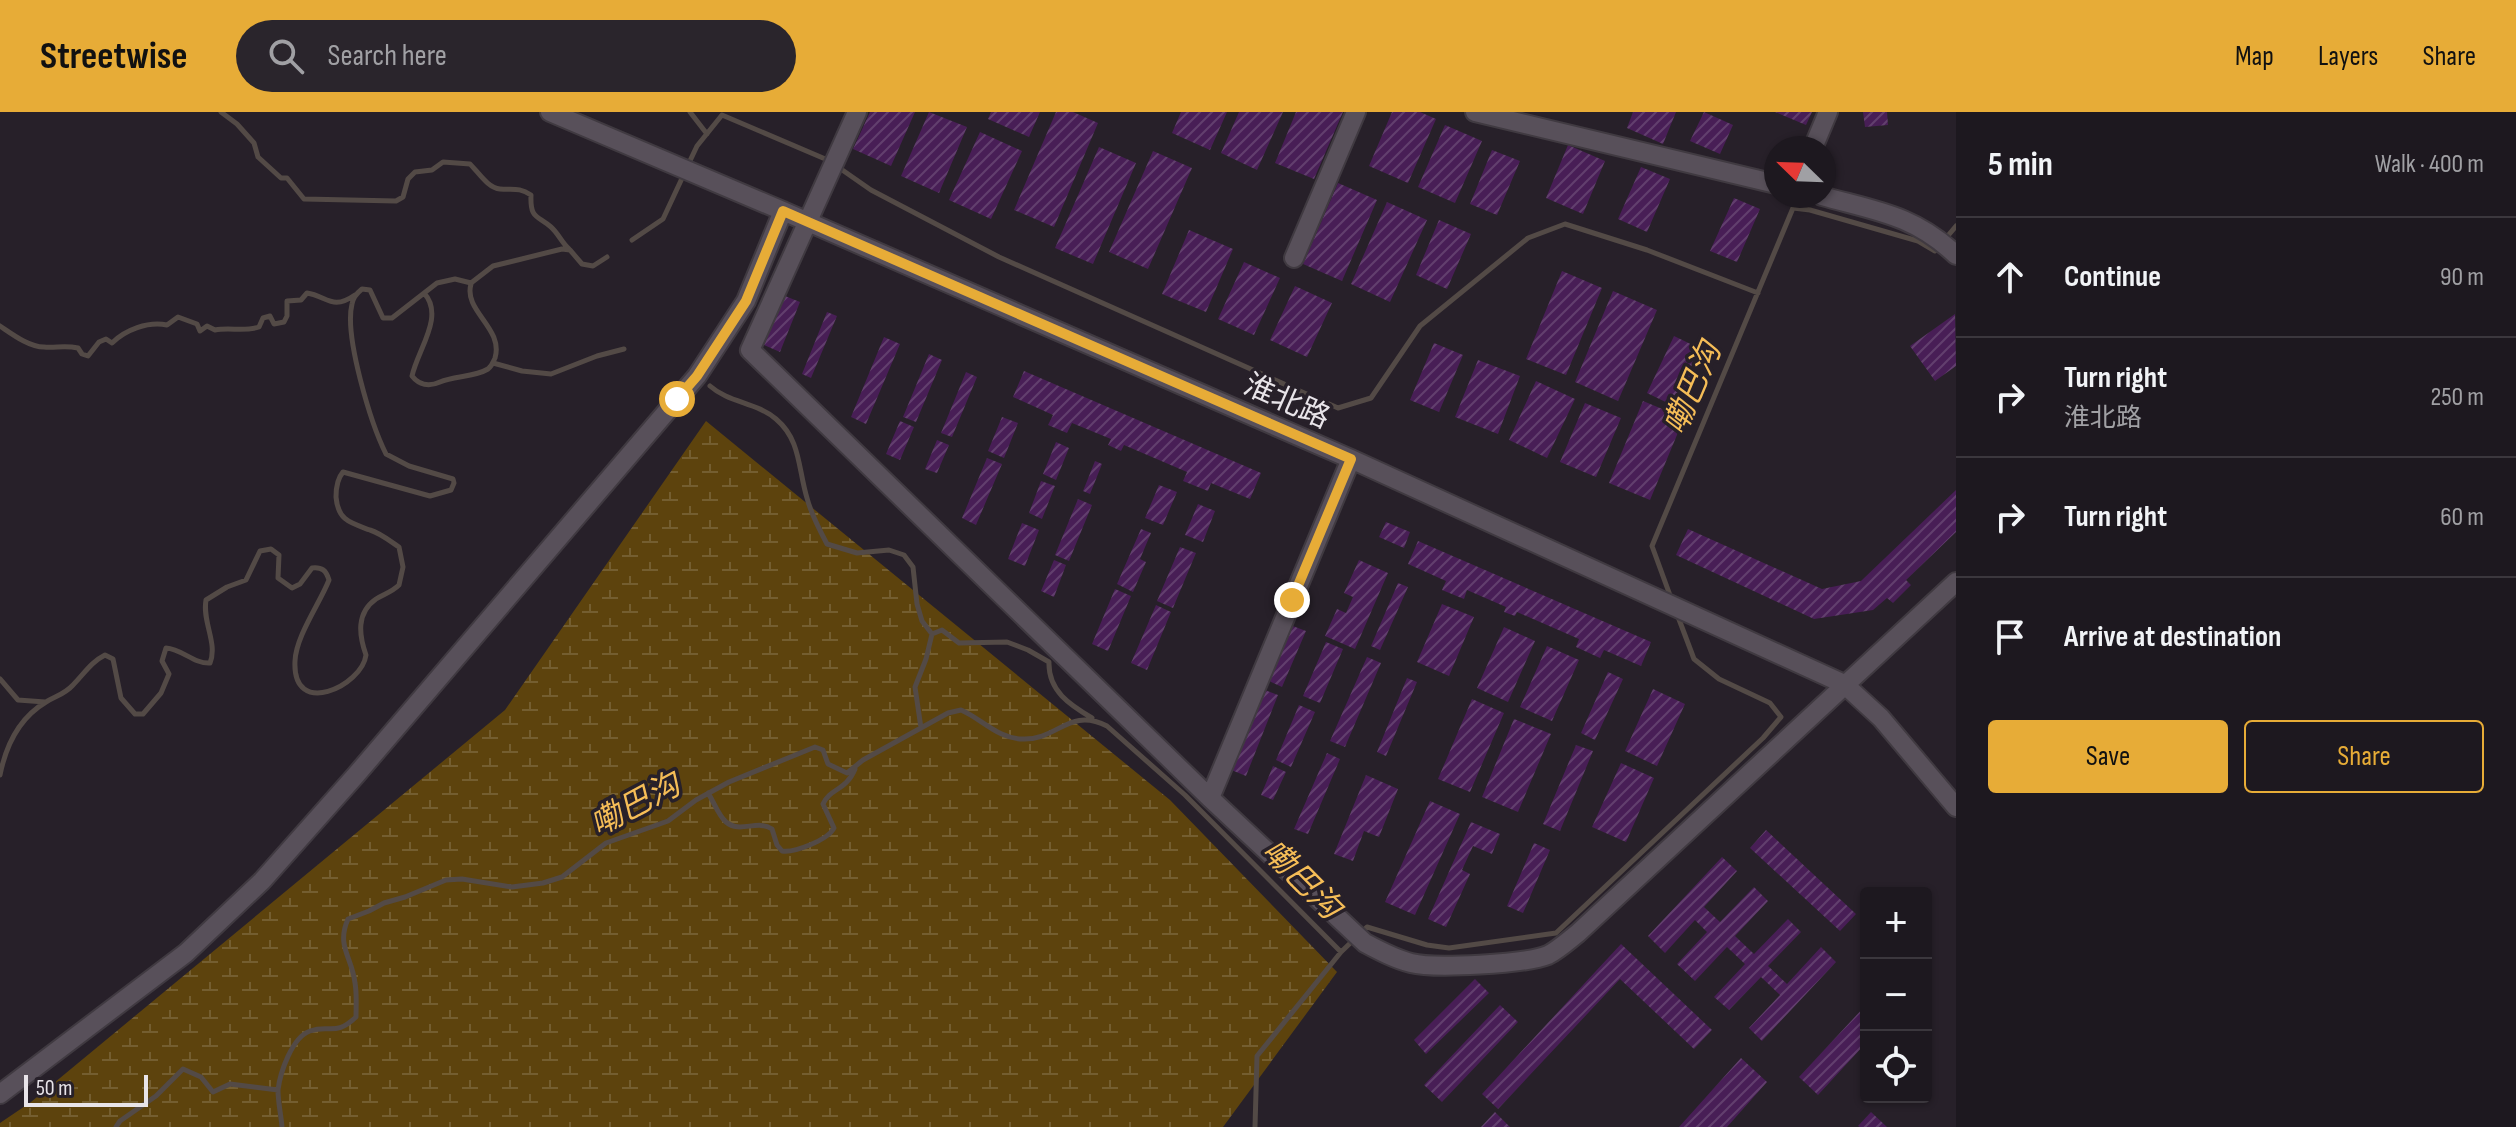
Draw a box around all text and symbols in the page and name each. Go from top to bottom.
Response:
search box [236,20,796,92]
text: Streetwise [40,34,188,79]
icon: search [264,34,308,78]
text: Search here [328,38,447,74]
text: Map [2235,40,2274,73]
text: Layers [2318,40,2378,73]
text: Share [2422,40,2476,73]
north arrow [1764,136,1836,208]
text: 5 min [1988,144,2053,185]
text: Walk · 400 m [2375,149,2484,180]
icon: ahead [1988,255,2032,299]
text: Continue [2064,259,2161,295]
text: 90 m [2440,262,2484,293]
water label: 嘞巴沟 [1657,334,1731,440]
text: Turn right [2064,360,2167,396]
street label: 淮北路 [1238,367,1335,437]
icon: right [1988,375,2032,419]
route start [659,381,695,417]
text: 250 m [2430,382,2484,413]
text: 淮北路 [2064,403,2142,434]
icon: right [1988,495,2032,539]
text: Turn right [2064,499,2167,535]
text: 60 m [2440,502,2484,533]
route end [1274,582,1310,618]
icon: arrive [1988,615,2032,659]
text: Arrive at destination [2064,619,2281,655]
button: Save [1988,720,2228,793]
button: Share [2244,720,2484,793]
water label: 嘞巴沟 [584,764,690,845]
water label: 嘞巴沟 [1253,832,1351,930]
map controls [1860,887,1932,1103]
button: + [1860,887,1932,959]
button: − [1860,959,1932,1031]
button: locate [1860,1031,1932,1103]
scale bar [24,1071,148,1107]
text: 50 m [36,1075,72,1102]

